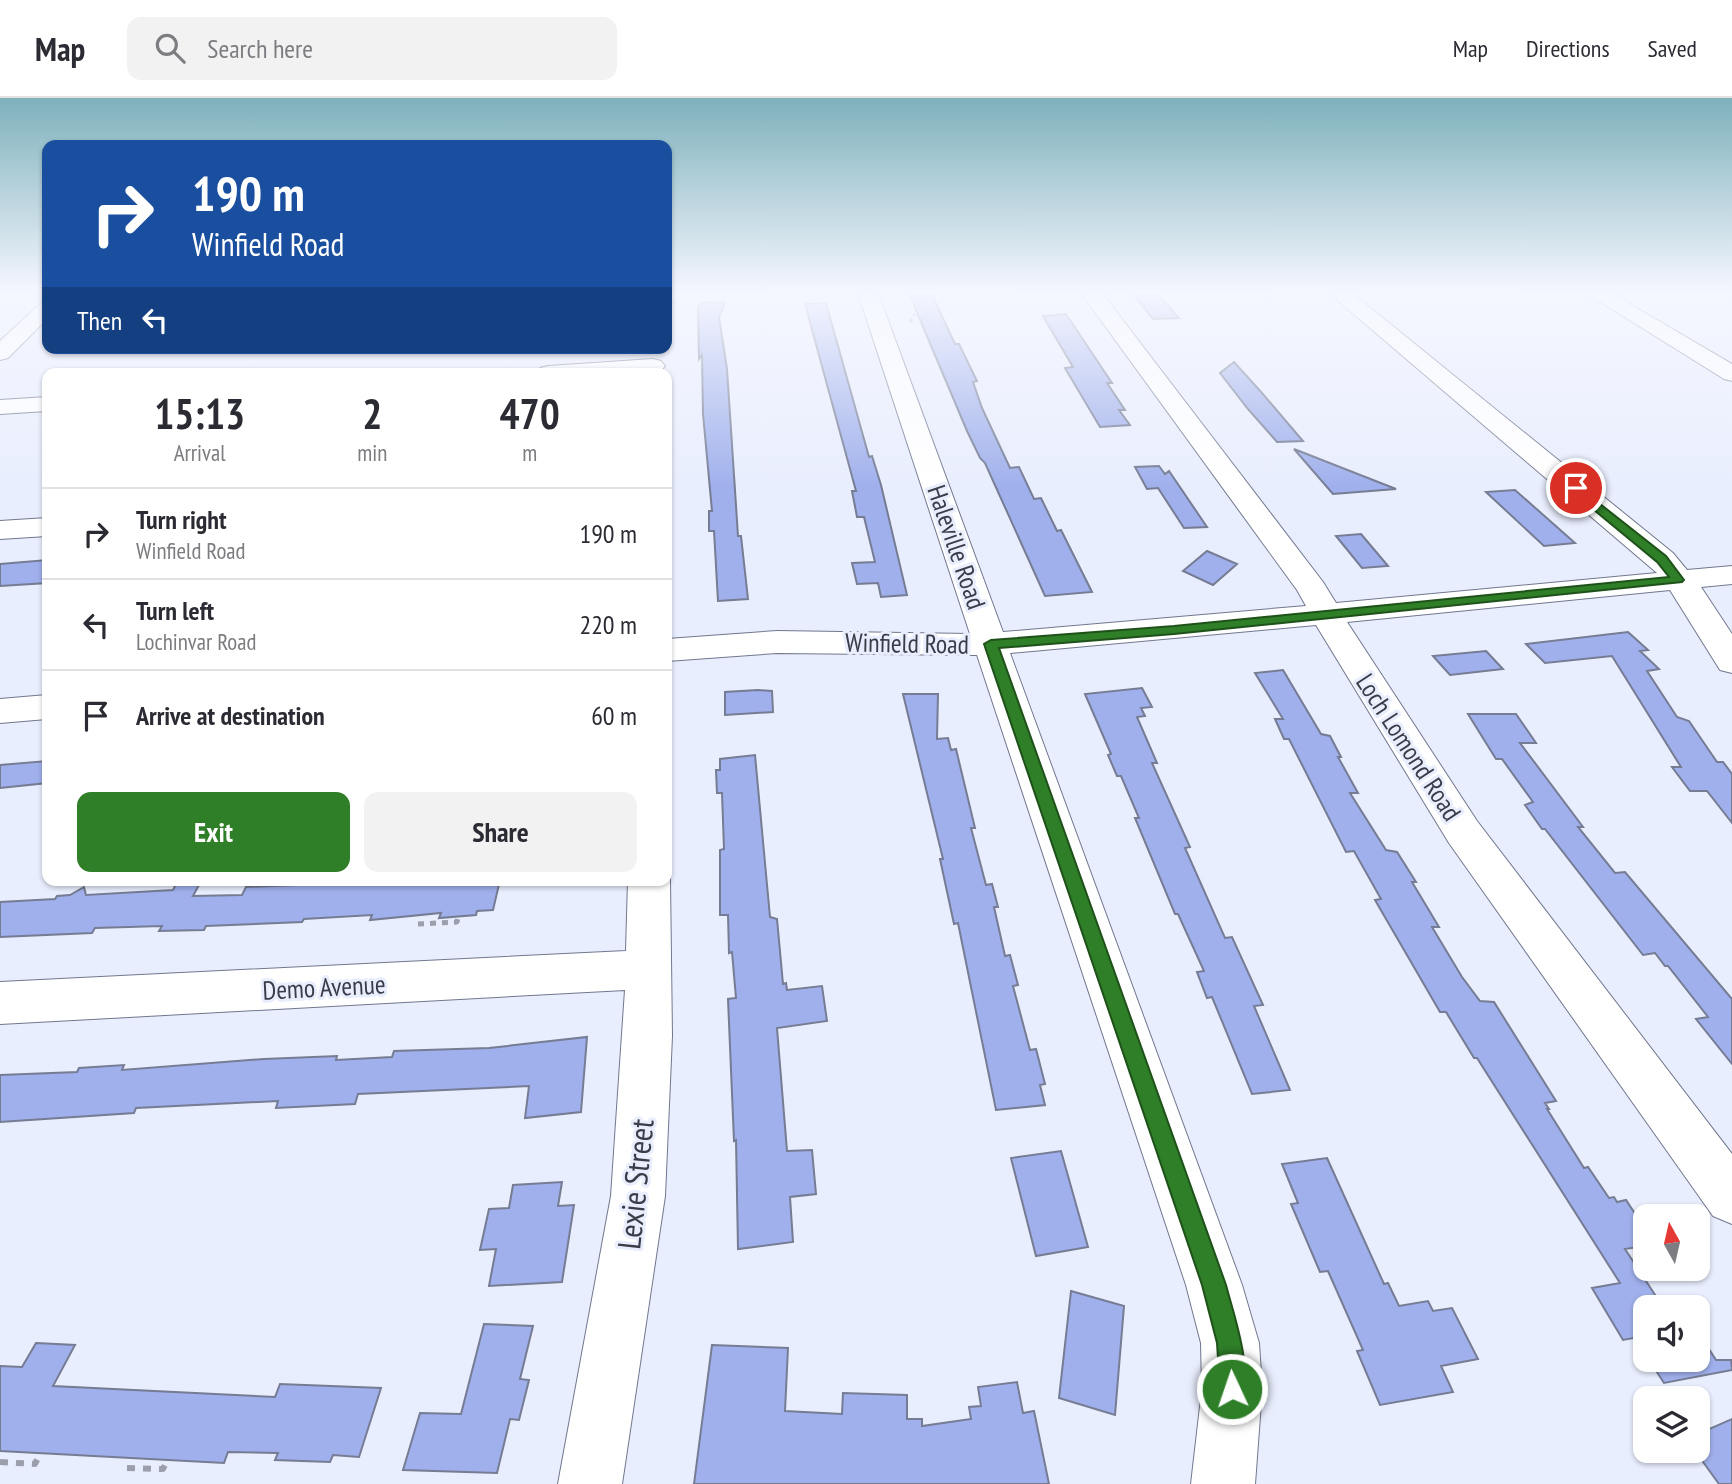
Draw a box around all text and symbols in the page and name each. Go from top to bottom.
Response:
search box [127,17,617,80]
text: Map [35,27,85,70]
icon: search [151,29,189,67]
text: Search here [207,32,313,65]
text: Map [1453,33,1488,64]
text: Directions [1526,33,1610,64]
text: Saved [1648,33,1697,64]
text: 190 m [192,161,305,225]
icon: right [77,168,168,259]
text: Winfield Road [192,223,344,265]
icon: left [136,301,174,339]
text: Then [77,304,122,337]
text: 15:13 [154,386,245,441]
text: 2 [362,386,382,441]
text: 470 [500,386,560,441]
text: Arrival [174,438,226,467]
text: min [357,438,387,467]
text: m [522,438,537,467]
pin [1546,458,1606,518]
icon: arrive [1557,469,1595,507]
street label: Haleville Road [920,481,994,613]
text: Turn right [136,503,227,536]
icon: right [77,515,115,553]
text: 190 m [579,517,637,550]
text: Winfield Road [136,536,246,565]
text: Turn left [136,594,214,627]
icon: left [77,606,115,644]
text: 220 m [579,608,637,641]
street label: Winfield Road [845,625,969,661]
text: Lochinvar Road [136,627,256,656]
street label: Loch Lomond Road [1349,667,1469,827]
icon: arrive [77,697,115,735]
text: Arrive at destination [136,699,325,732]
text: 60 m [591,699,637,732]
button: Exit [77,792,350,872]
button: Share [364,792,637,872]
street label: Demo Avenue [262,967,386,1007]
street label: Lexie Street [607,1117,663,1251]
north arrow [1633,1204,1710,1281]
map controls [1633,1204,1710,1463]
button: sound [1633,1295,1710,1372]
position arrow [1195,1352,1269,1426]
button: layers [1633,1386,1710,1463]

